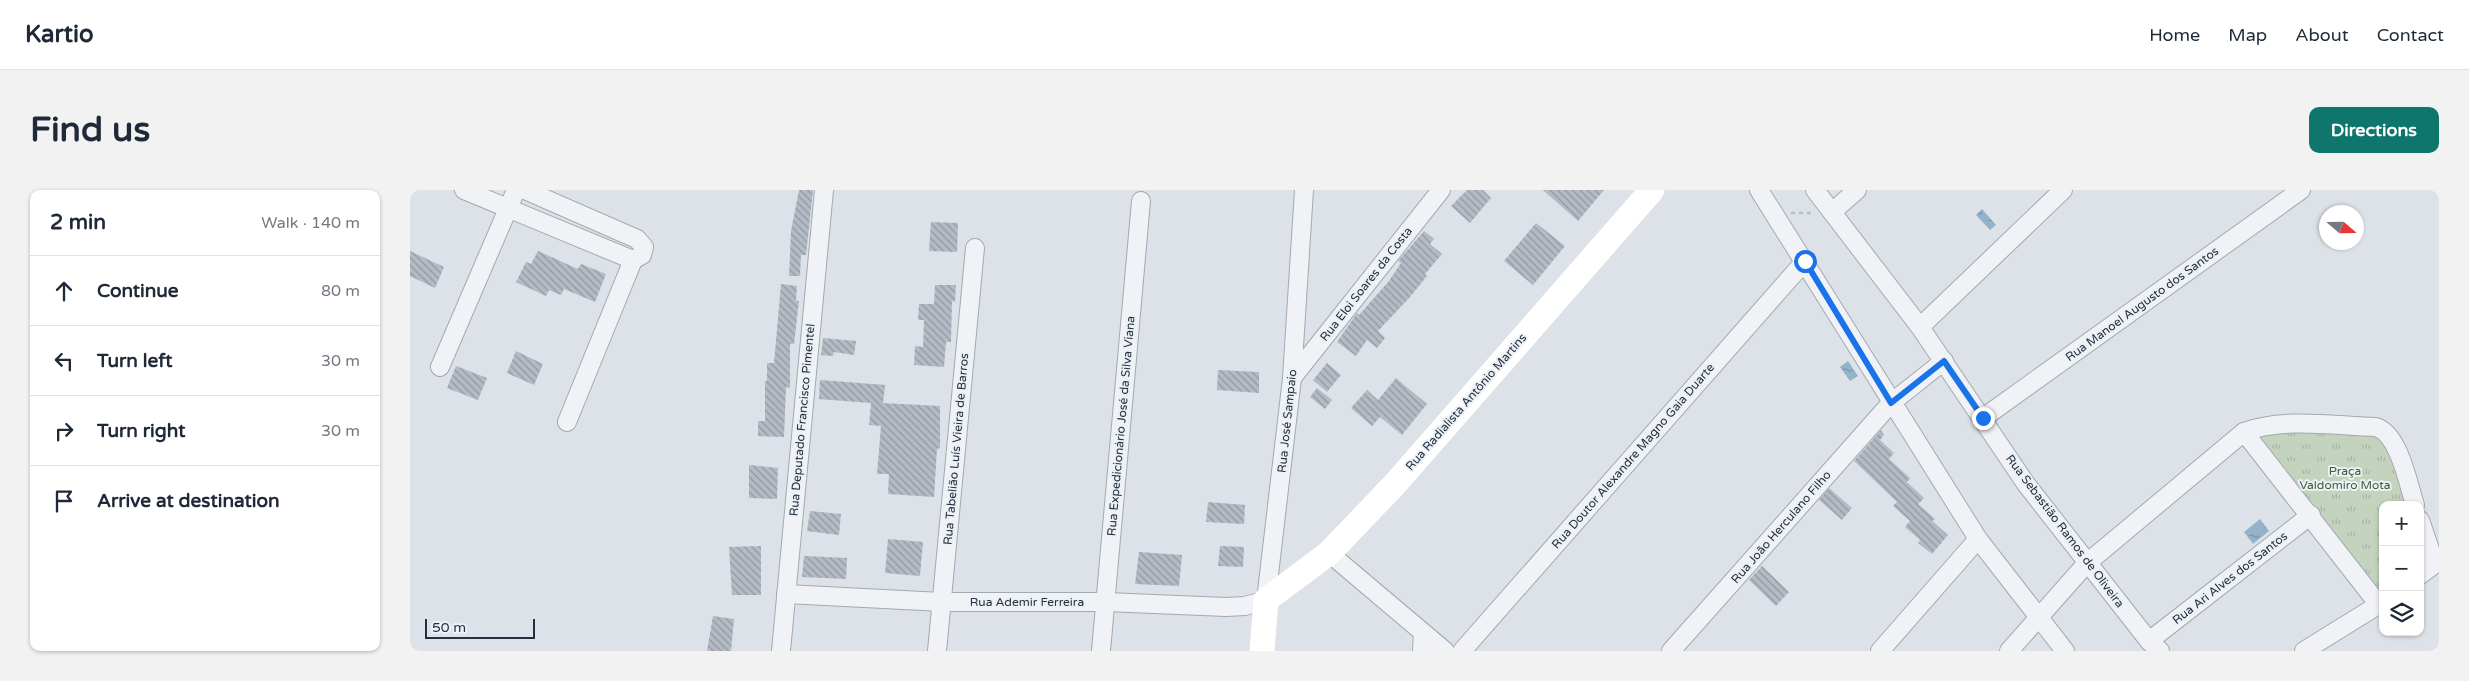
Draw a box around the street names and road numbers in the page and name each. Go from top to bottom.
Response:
street label: Rua Eloi Soares da Costa [1317,224,1415,344]
street label: Rua Manoel Augusto dos Santos [2063,244,2221,364]
street label: Rua Expedicionário José da Silva Viana [1104,315,1138,537]
street label: Rua Deputado Francisco Pimentel [787,323,817,517]
street label: Rua Radialista Antônio Martins [1403,331,1529,473]
street label: Rua Tabelião Luís Vieira de Barros [941,352,971,545]
street label: Rua Doutor Alexandre Magno Gaia Duarte [1549,360,1717,551]
street label: Rua José Sampaio [1275,369,1299,473]
street label: Rua Sebastião Ramos de Oliveira [2003,452,2127,610]
street label: Rua João Herculano Filho [1728,468,1834,586]
street label: Rua Ari Alves dos Santos [2170,529,2290,627]
street label: Rua Ademir Ferreira [970,595,1084,609]

